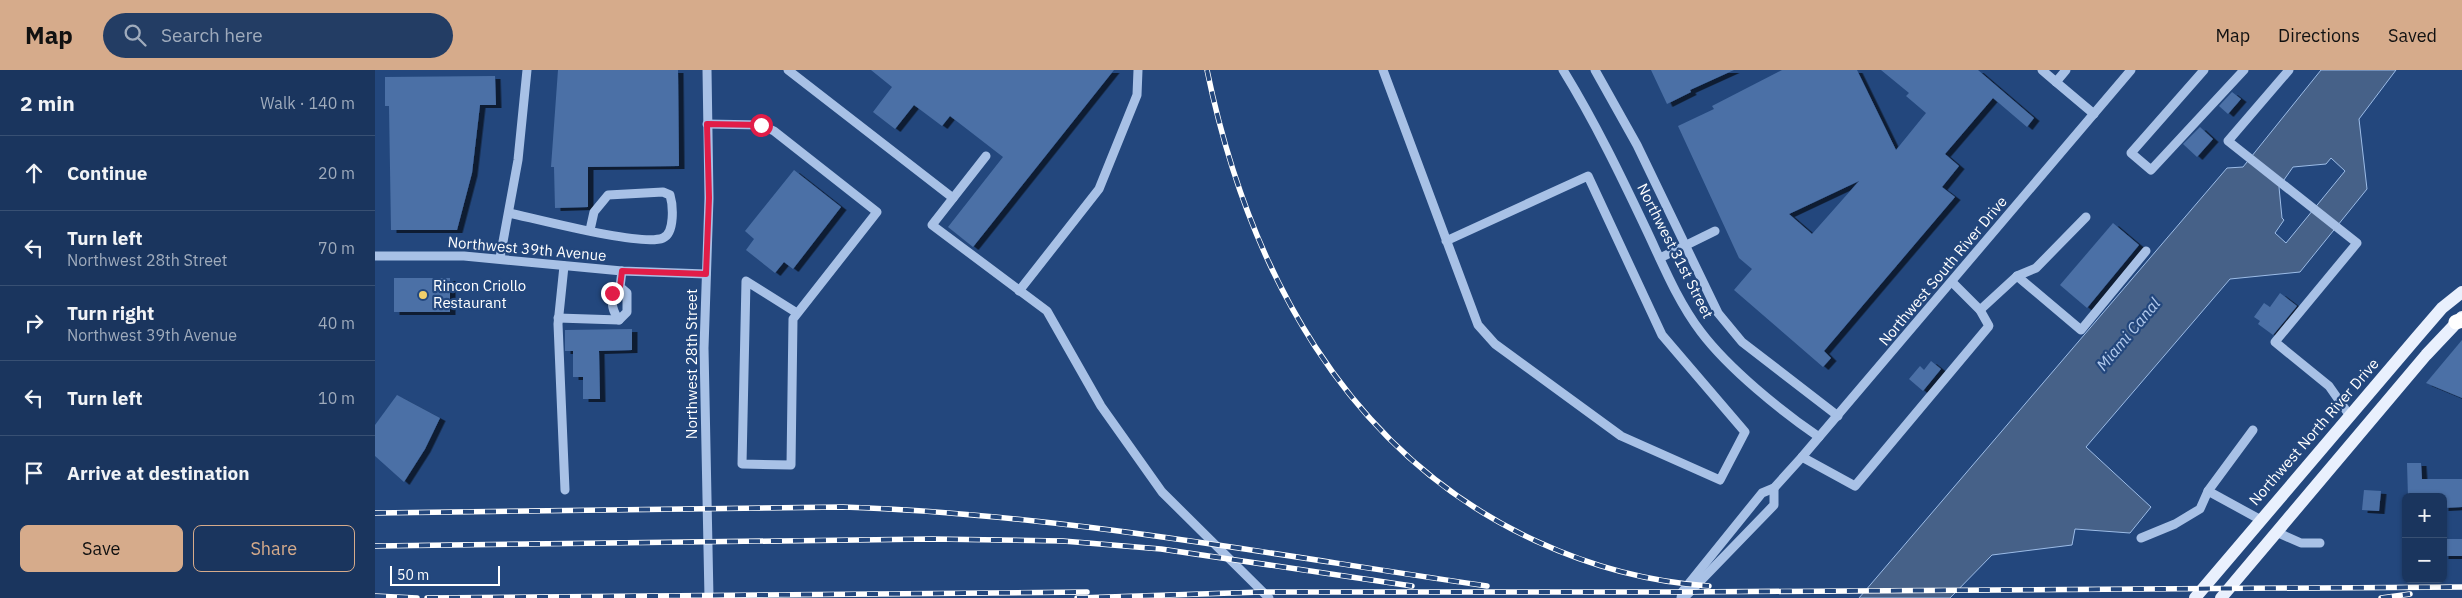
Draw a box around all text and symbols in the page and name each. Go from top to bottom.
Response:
search box [103,13,453,58]
text: Map [25,19,73,51]
icon: search [121,21,149,49]
text: Search here [161,23,263,47]
text: Map [2215,24,2250,47]
text: Directions [2278,24,2360,47]
text: Saved [2388,24,2437,47]
text: 2 min [20,89,75,117]
text: Walk · 140 m [260,93,355,113]
route start [750,114,773,137]
icon: ahead [20,159,48,187]
text: Continue [67,161,147,185]
text: 20 m [318,163,355,183]
street label: Northwest 31st Street [1633,180,1718,322]
street label: Northwest South River Drive [1874,192,2011,349]
text: Turn left [67,226,143,250]
street label: Northwest 39th Avenue [447,232,607,265]
icon: left [20,234,48,262]
text: 70 m [318,238,355,258]
text: Northwest 28th Street [67,250,227,270]
place label: Rincon Criollo Restaurant [433,276,526,312]
route end [601,282,624,305]
marker: Rincon Criollo Restaurant [417,289,429,301]
street label: Northwest 28th Street [682,289,701,439]
water label: Miami Canal [2092,293,2165,375]
text: Turn right [67,301,154,325]
icon: right [20,309,48,337]
text: 40 m [318,313,355,333]
text: Northwest 39th Avenue [67,325,237,345]
street label: Northwest North River Drive [2245,354,2383,509]
icon: left [20,384,48,412]
text: Turn left [67,386,143,410]
text: 10 m [318,388,355,408]
icon: arrive [20,459,48,487]
text: Arrive at destination [67,461,250,485]
map controls [2402,493,2447,583]
button: + [2402,493,2447,538]
button: Save [20,525,183,572]
button: Share [193,525,355,572]
button: − [2402,538,2447,583]
scale bar [390,563,500,586]
text: 50 m [397,566,429,584]

